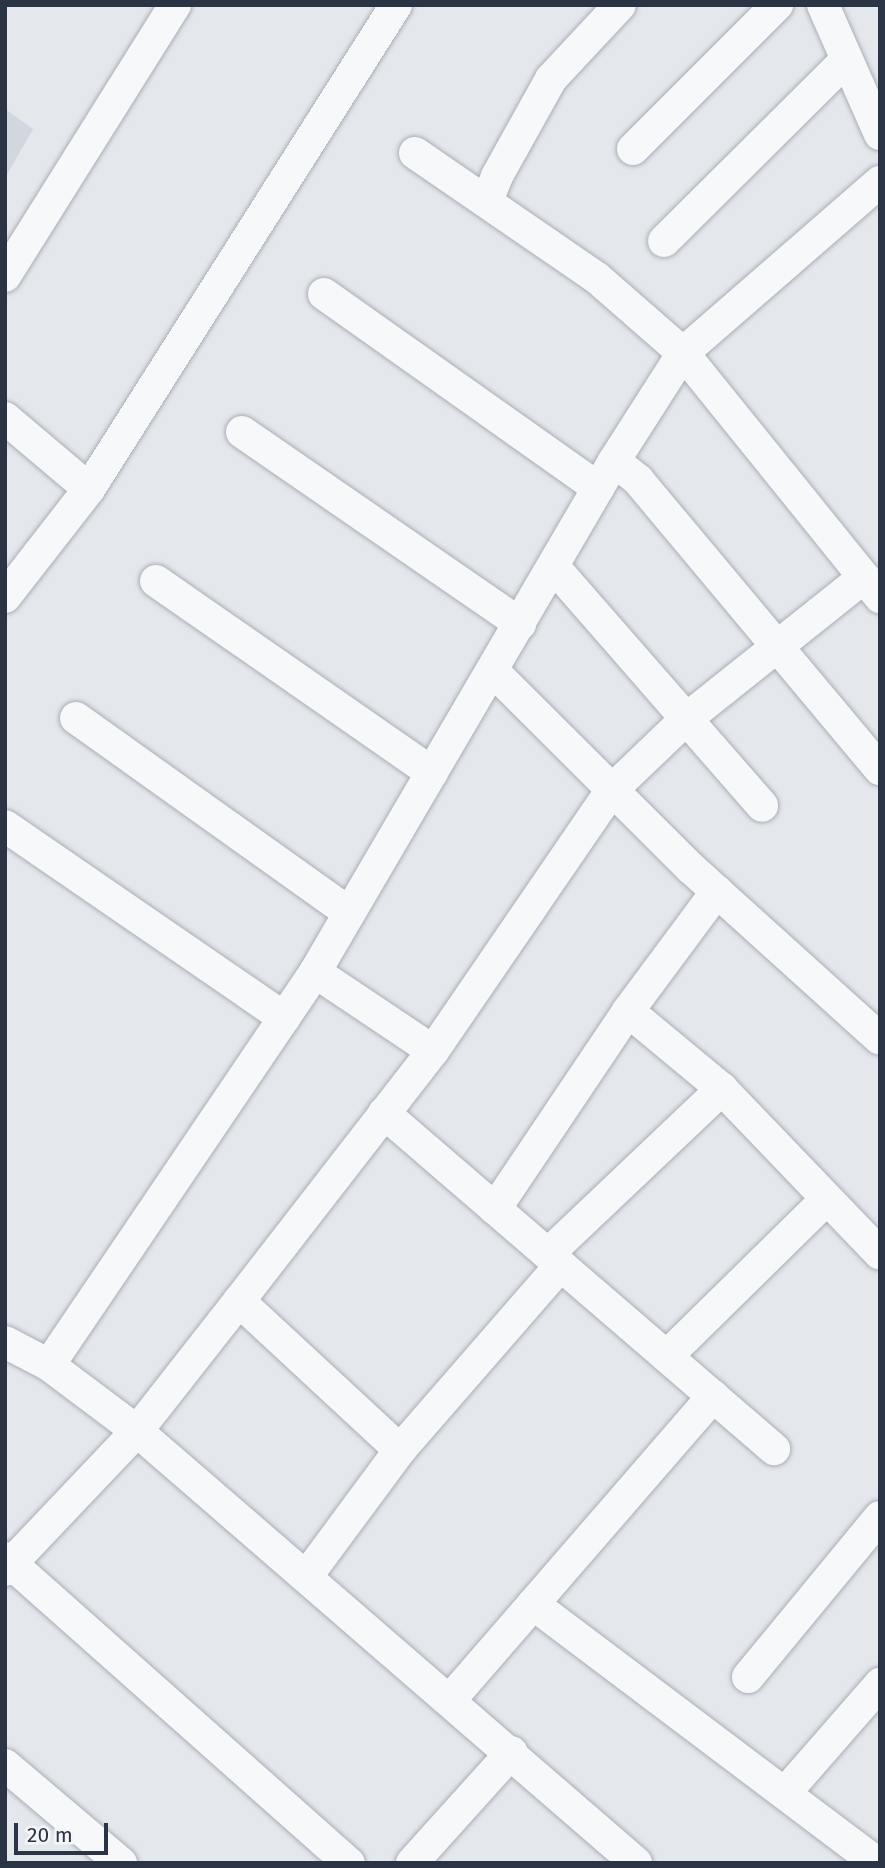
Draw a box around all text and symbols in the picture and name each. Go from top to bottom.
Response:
scale bar [18,1808,112,1852]
text: 20 m [27,1822,73,1848]

